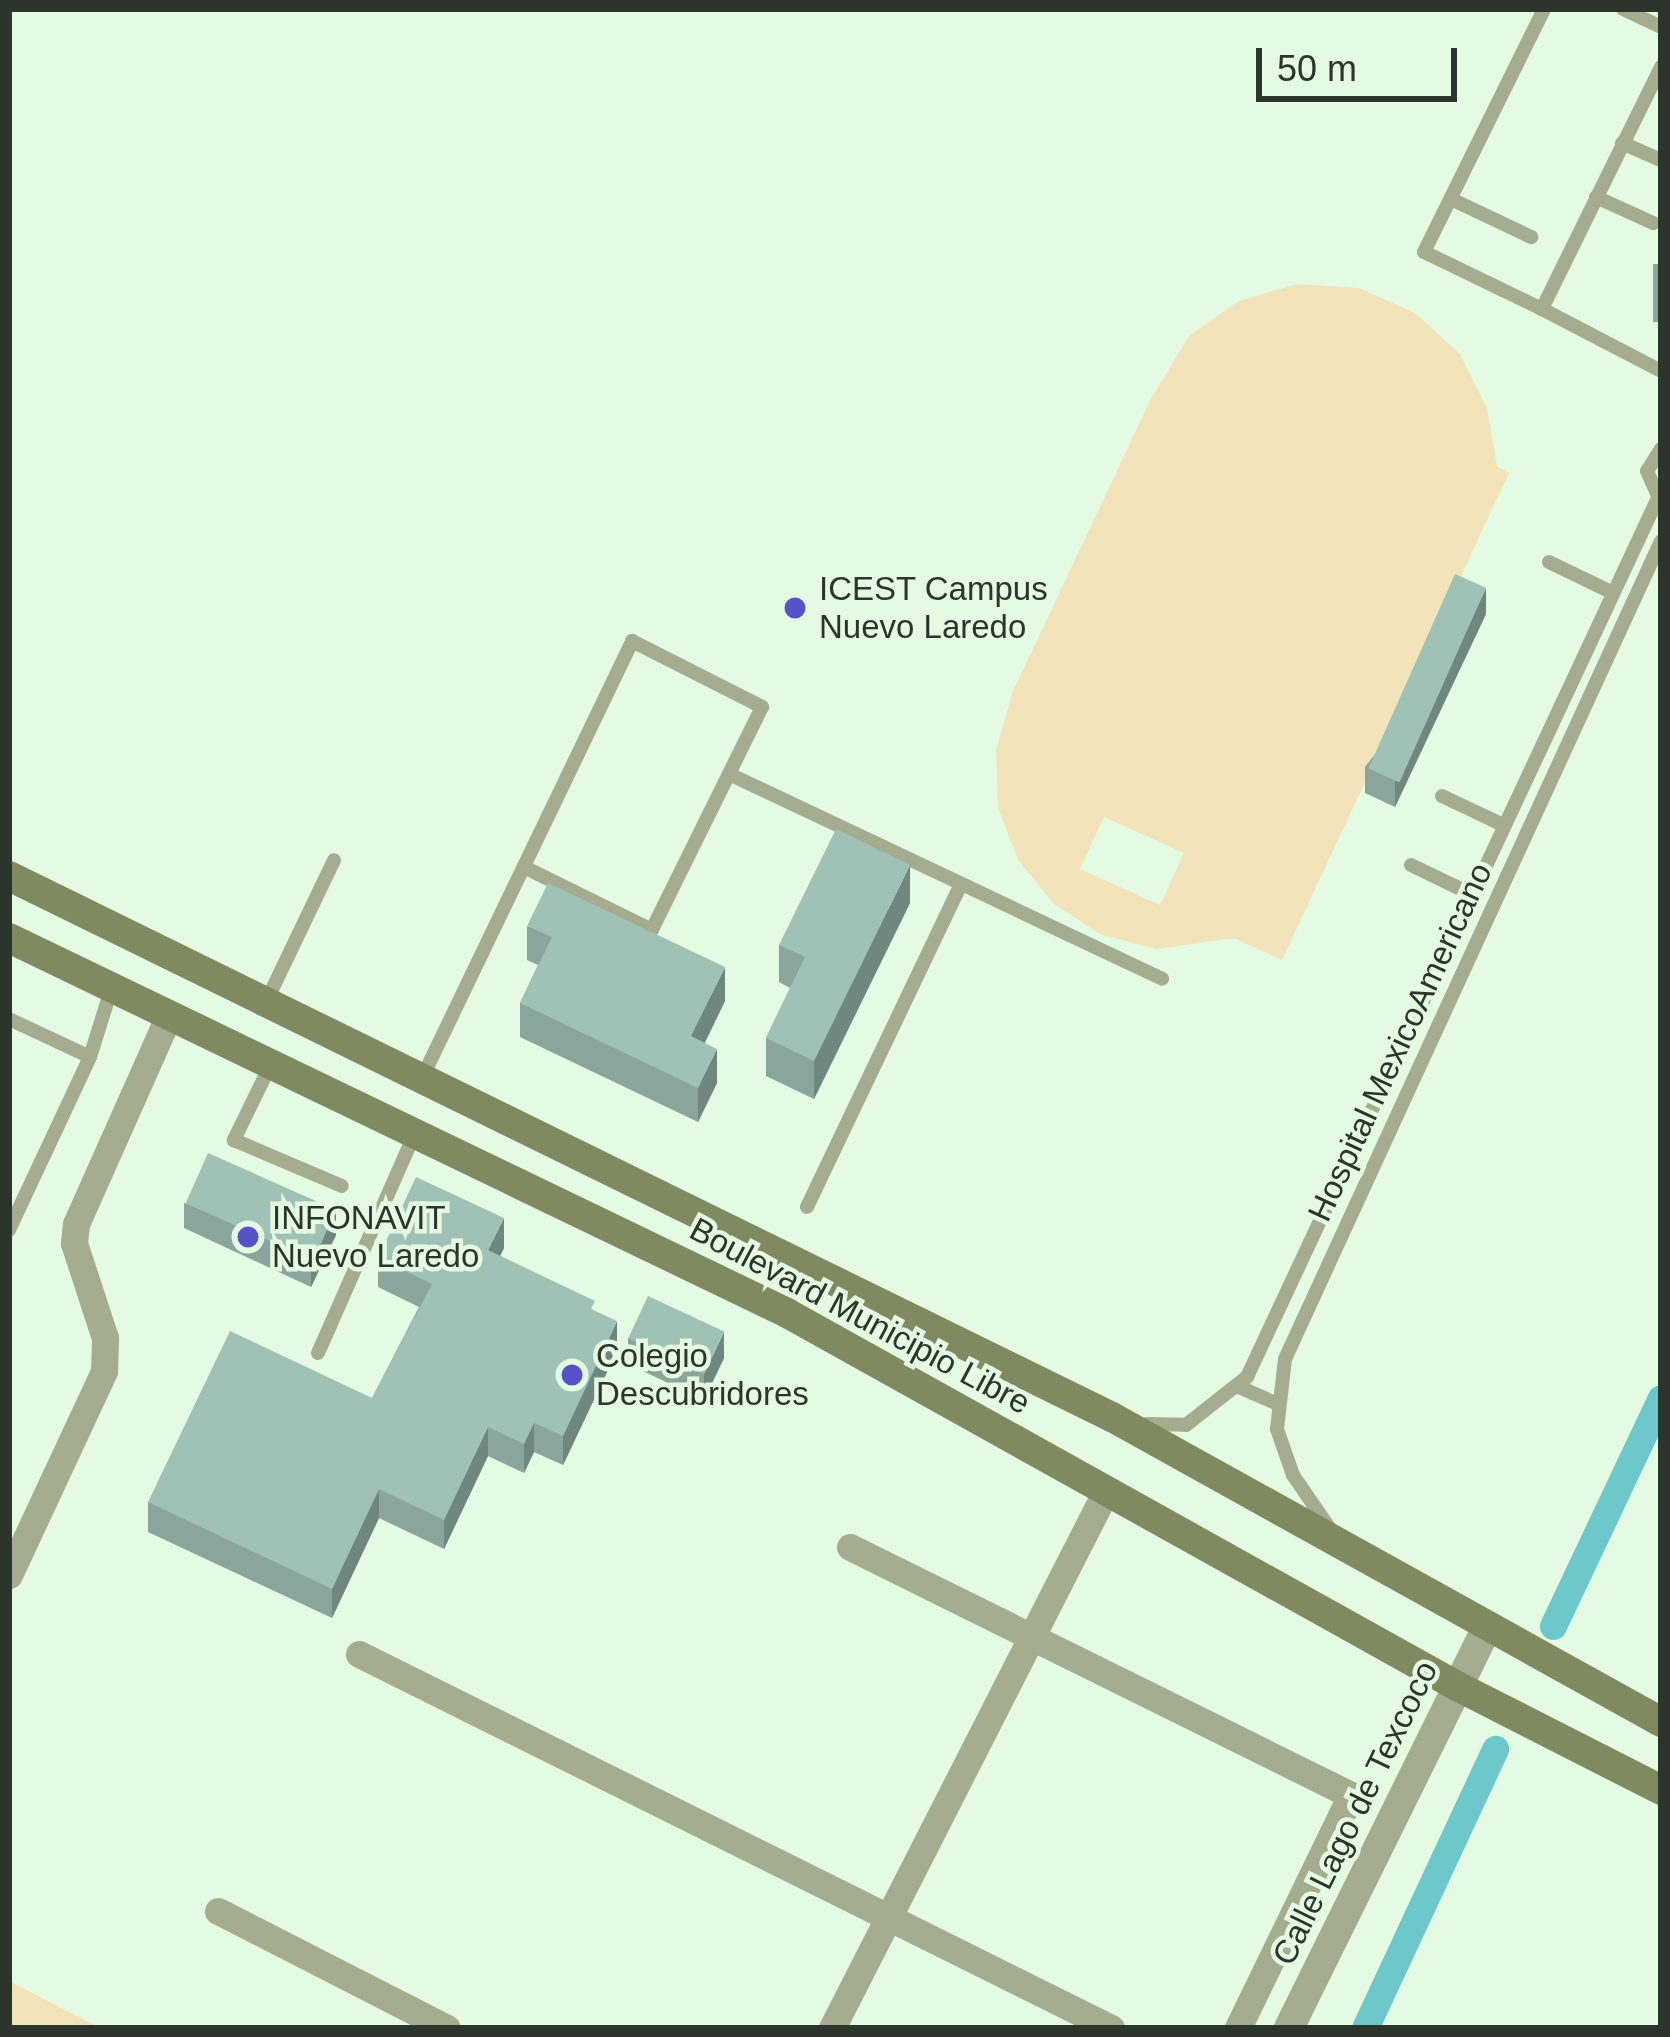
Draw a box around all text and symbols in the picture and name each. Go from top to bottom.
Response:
scale bar [1262,24,1463,98]
text: 50 m [1277,48,1357,89]
place label: ICEST Campus Nuevo Laredo [819,569,1048,647]
marker: ICEST Campus Nuevo Laredo [782,595,808,621]
street label: Hospital MexicoAmericano [1300,857,1500,1227]
place label: INFONAVIT Nuevo Laredo [272,1198,479,1276]
street label: Boulevard Municipio Libre [683,1209,1037,1423]
marker: INFONAVIT Nuevo Laredo [235,1224,261,1250]
place label: Colegio Descubridores [596,1336,809,1414]
marker: Colegio Descubridores [559,1362,585,1388]
street label: Calle Lago de Texcoco [1264,1654,1446,1972]

